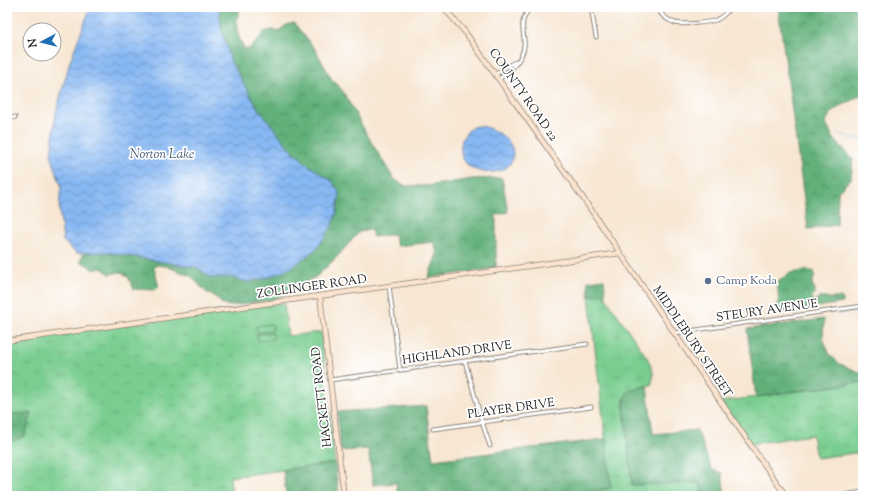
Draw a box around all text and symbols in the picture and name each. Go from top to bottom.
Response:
north arrow [22,22,62,62]
text: N [25,38,42,49]
street label: COUNTY ROAD 22 [484,45,562,145]
water label: Norton Lake [130,146,194,164]
street label: ZOLLINGER ROAD [256,270,368,304]
place label: Camp Koda [716,272,778,290]
marker: Camp Koda [703,276,713,286]
street label: MIDDLEBURY STREET [648,283,736,402]
street label: STEURY AVENUE [715,295,820,327]
street label: HIGHLAND DRIVE [401,336,514,370]
street label: HACKETT ROAD [307,346,337,448]
street label: PLAYER DRIVE [466,394,557,424]

